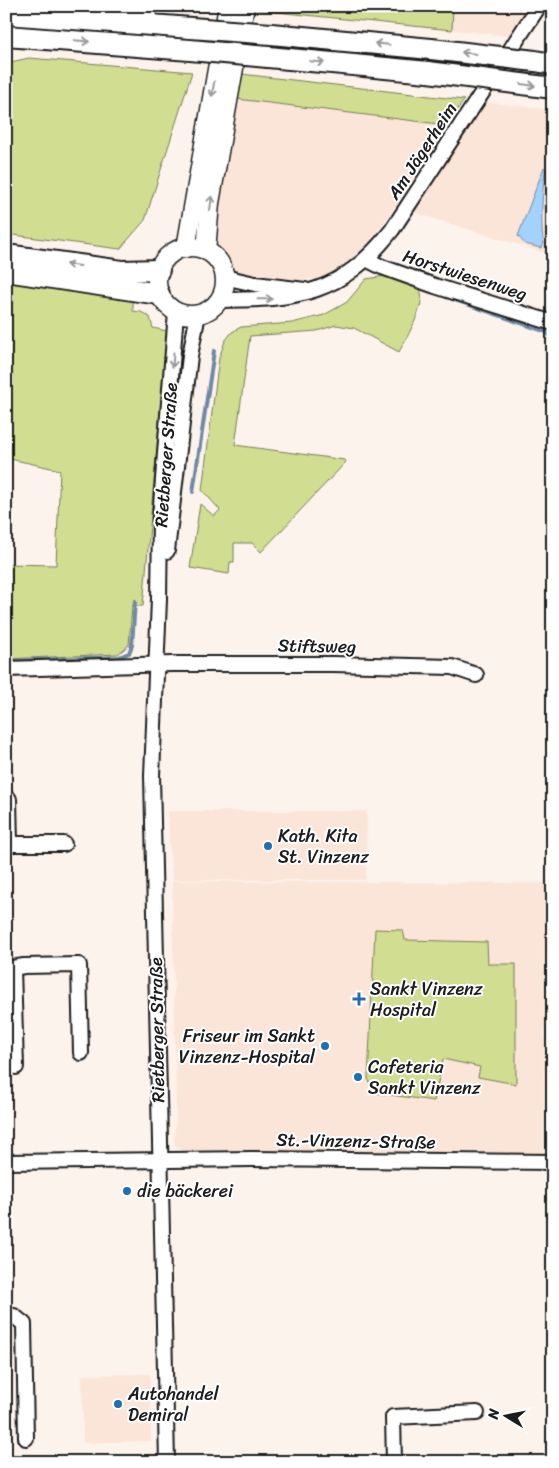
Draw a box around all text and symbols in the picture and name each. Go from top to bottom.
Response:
one-way arrow [73,37,89,46]
one-way arrow [375,39,391,49]
one-way arrow [462,48,478,58]
one-way arrow [309,57,325,67]
one-way arrow [207,80,217,96]
one-way arrow [520,80,536,90]
street label: Am Jägerheim [378,96,466,207]
one-way arrow [206,195,216,211]
street label: Horstwiesenweg [399,240,531,310]
one-way arrow [66,260,82,270]
one-way arrow [257,294,273,304]
one-way arrow [168,352,178,368]
street label: Rietberger Straße [145,381,187,529]
street label: Stiftsweg [278,629,356,663]
place label: Kath. Kita St. Vinzenz [278,820,369,873]
marker: Kath. Kita St. Vinzenz [262,840,274,852]
street label: Rietberger Straße [140,957,174,1103]
place label: Sankt Vinzenz Hospital [370,973,483,1026]
marker: Sankt Vinzenz Hospital [352,992,366,1006]
place label: Friseur im Sankt Vinzenz-Hospital [179,1020,316,1073]
marker: Friseur im Sankt Vinzenz-Hospital [319,1040,331,1052]
place label: Cafeteria Sankt Vinzenz [368,1051,481,1104]
marker: Cafeteria Sankt Vinzenz [352,1071,364,1083]
street label: St.-Vinzenz-Straße [276,1124,436,1158]
place label: die bäckerei [137,1175,234,1207]
marker: die bäckerei [121,1185,133,1197]
place label: Autohandel Demiral [127,1378,219,1431]
north arrow [482,1390,532,1440]
marker: Autohandel Demiral [112,1398,124,1410]
text: N [480,1407,507,1422]

